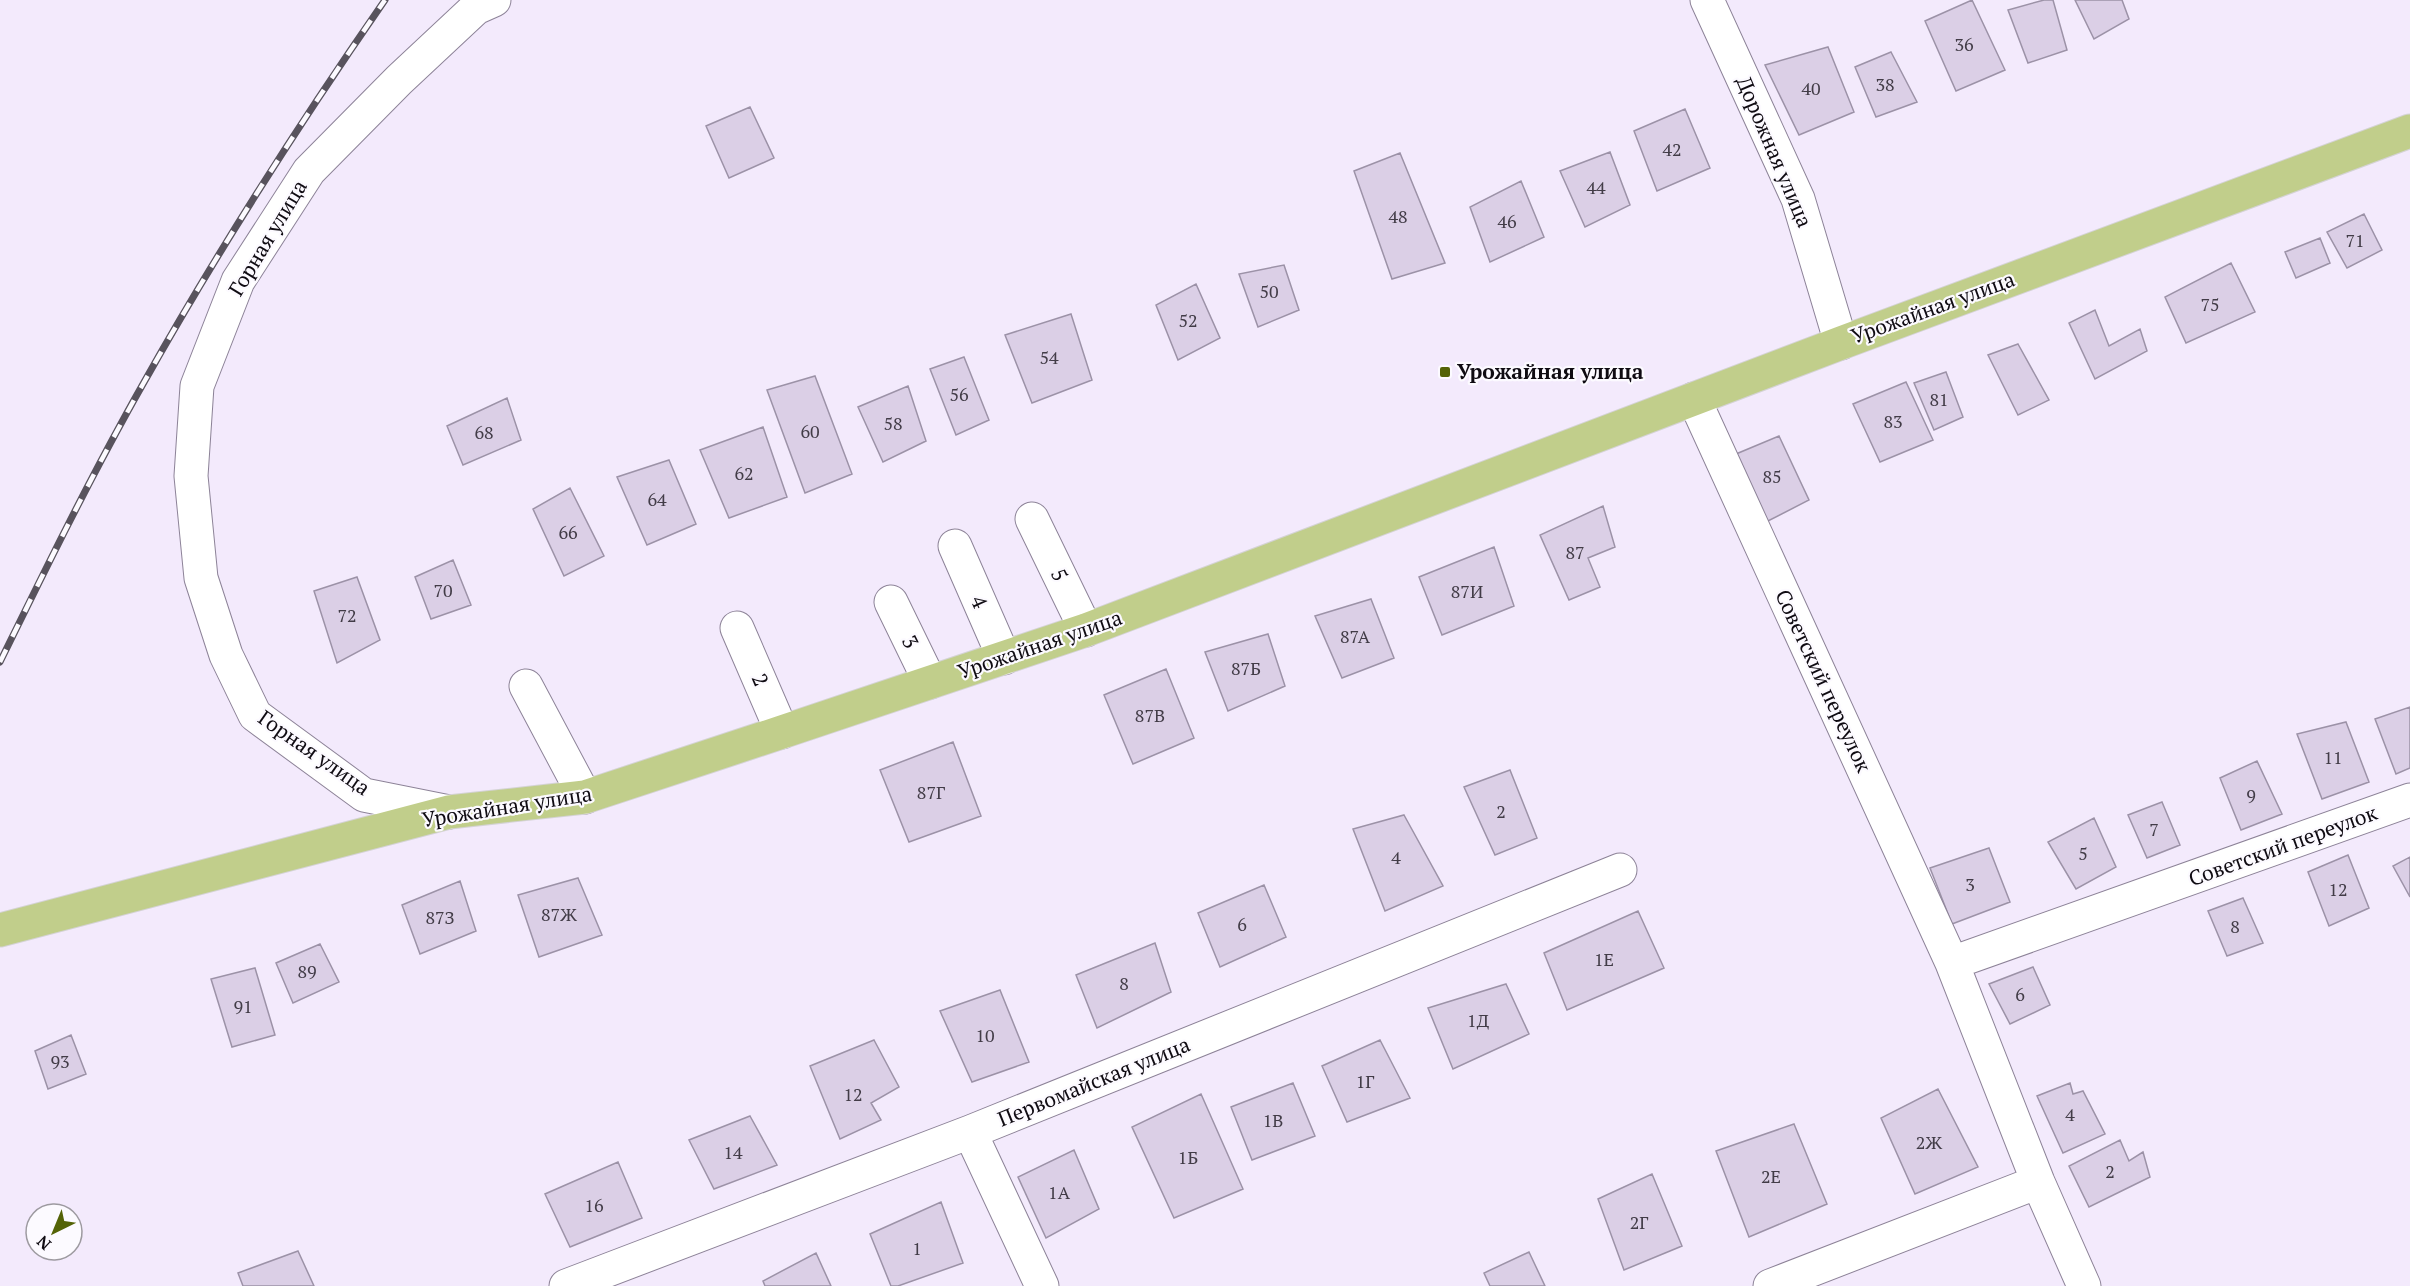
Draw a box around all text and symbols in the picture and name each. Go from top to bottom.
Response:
house number: 36 [1954,32,1974,56]
street label: Дорожная улица [1730,72,1820,232]
house number: 38 [1875,72,1895,96]
house number: 40 [1801,76,1821,100]
house number: 42 [1662,137,1682,161]
street label: Горная улица [221,174,313,301]
house number: 44 [1586,175,1606,199]
house number: 48 [1388,204,1408,228]
house number: 46 [1497,209,1517,233]
house number: 71 [2345,228,2365,252]
street label: Урожайная улица [1847,264,2019,350]
house number: 50 [1259,279,1279,303]
house number: 75 [2200,292,2220,316]
house number: 52 [1178,308,1198,332]
house number: 54 [1039,345,1059,369]
place label: Урожайная улица [1457,357,1644,385]
marker: Урожайная улица [1438,365,1452,379]
house number: 56 [949,382,969,406]
house number: 81 [1929,387,1949,411]
house number: 83 [1883,409,1903,433]
house number: 58 [883,411,903,435]
house number: 60 [800,419,820,443]
house number: 68 [474,420,494,444]
house number: 62 [734,461,754,485]
house number: 85 [1762,464,1782,488]
house number: 64 [647,487,667,511]
house number: 66 [558,520,578,544]
house number: 87 [1565,540,1585,564]
street label: 5 [1045,563,1075,586]
house number: 70 [433,578,453,602]
house number: 87И [1451,579,1483,603]
street label: Советский переулок [1769,585,1879,777]
street label: 4 [965,591,995,613]
house number: 72 [337,603,357,627]
street label: Урожайная улица [954,603,1126,685]
house number: 87А [1340,624,1371,648]
street label: 3 [896,630,926,653]
house number: 87Б [1231,656,1261,680]
street label: 2 [746,669,776,690]
street label: Горная улица [253,703,376,801]
house number: 87В [1135,703,1165,727]
house number: 11 [2323,745,2343,769]
street label: Урожайная улица [420,779,594,833]
house number: 87Г [917,780,945,804]
house number: 9 [2246,783,2256,807]
street label: Советский переулок [2185,798,2381,892]
house number: 2 [1496,799,1506,823]
house number: 7 [2149,817,2159,841]
house number: 5 [2078,841,2088,865]
house number: 4 [1391,845,1401,869]
house number: 3 [1965,872,1975,896]
house number: 12 [2328,877,2348,901]
house number: 87Ж [541,902,578,926]
house number: 87З [425,905,455,929]
house number: 6 [1237,912,1247,936]
house number: 8 [2230,914,2240,938]
house number: 1Е [1594,947,1614,971]
house number: 89 [297,959,317,983]
house number: 8 [1119,971,1129,995]
house number: 6 [2015,982,2025,1006]
house number: 91 [233,994,253,1018]
house number: 1Д [1467,1008,1490,1032]
house number: 10 [975,1023,995,1047]
street label: Первомайская улица [993,1030,1194,1132]
house number: 93 [50,1049,70,1073]
house number: 1Г [1356,1069,1374,1093]
house number: 12 [843,1082,863,1106]
house number: 4 [2065,1102,2075,1126]
house number: 1В [1263,1108,1283,1132]
house number: 2Ж [1916,1130,1943,1154]
house number: 14 [723,1140,743,1164]
house number: 1Б [1178,1145,1198,1169]
house number: 2 [2105,1159,2115,1183]
house number: 2Е [1761,1164,1781,1188]
house number: 1А [1048,1180,1071,1204]
house number: 16 [584,1193,604,1217]
north arrow [24,1202,84,1262]
house number: 2Г [1630,1210,1648,1234]
text: N [32,1231,56,1255]
house number: 1 [912,1236,922,1260]

